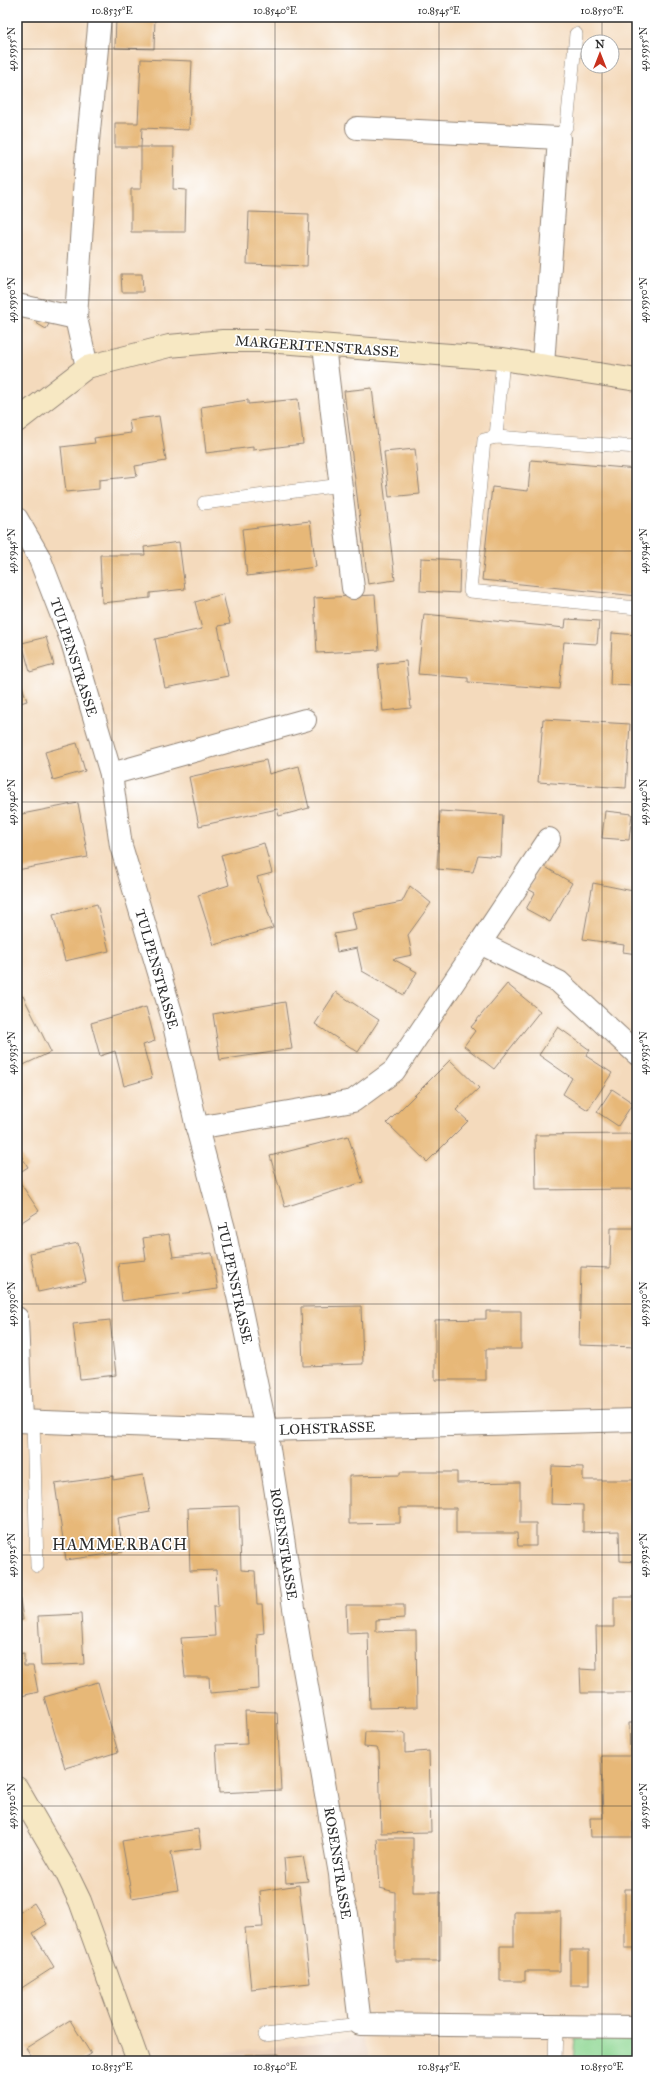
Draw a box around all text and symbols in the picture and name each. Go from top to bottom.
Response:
text: 10.8535°E [91,5,133,17]
text: 10.8540°E [253,5,297,17]
text: 10.8545°E [418,5,460,17]
text: 10.8550°E [580,5,624,17]
text: 49.5955°N [6,26,18,71]
text: 49.5955°N [638,26,650,71]
north arrow [580,34,620,74]
text: N [595,38,605,51]
text: 49.5950°N [6,277,18,323]
text: 49.5950°N [638,277,650,323]
street label: MARGERITENSTRASSE [235,332,399,361]
text: 49.5945°N [6,528,18,574]
text: 49.5945°N [638,528,650,574]
street label: TULPENSTRASSE [46,596,101,719]
text: 49.5940°N [6,778,18,825]
text: 49.5940°N [638,778,650,825]
street label: TULPENSTRASSE [131,907,182,1031]
text: 49.5935°N [6,1031,18,1075]
text: 49.5935°N [638,1031,650,1075]
street label: TULPENSTRASSE [213,1221,256,1345]
text: 49.5930°N [6,1281,18,1326]
text: 49.5930°N [638,1281,650,1326]
street label: LOHSTRASSE [279,1418,375,1439]
street label: ROSENSTRASSE [266,1487,301,1601]
text: 49.5925°N [6,1532,18,1577]
text: 49.5925°N [638,1532,650,1577]
district label: HAMMERBACH [52,1535,188,1554]
text: 49.5920°N [6,1783,18,1829]
text: 49.5920°N [638,1783,650,1829]
street label: ROSENSTRASSE [320,1806,355,1920]
text: 10.8535°E [91,2061,133,2073]
text: 10.8540°E [253,2061,297,2073]
text: 10.8545°E [418,2061,460,2073]
text: 10.8550°E [580,2061,624,2073]

